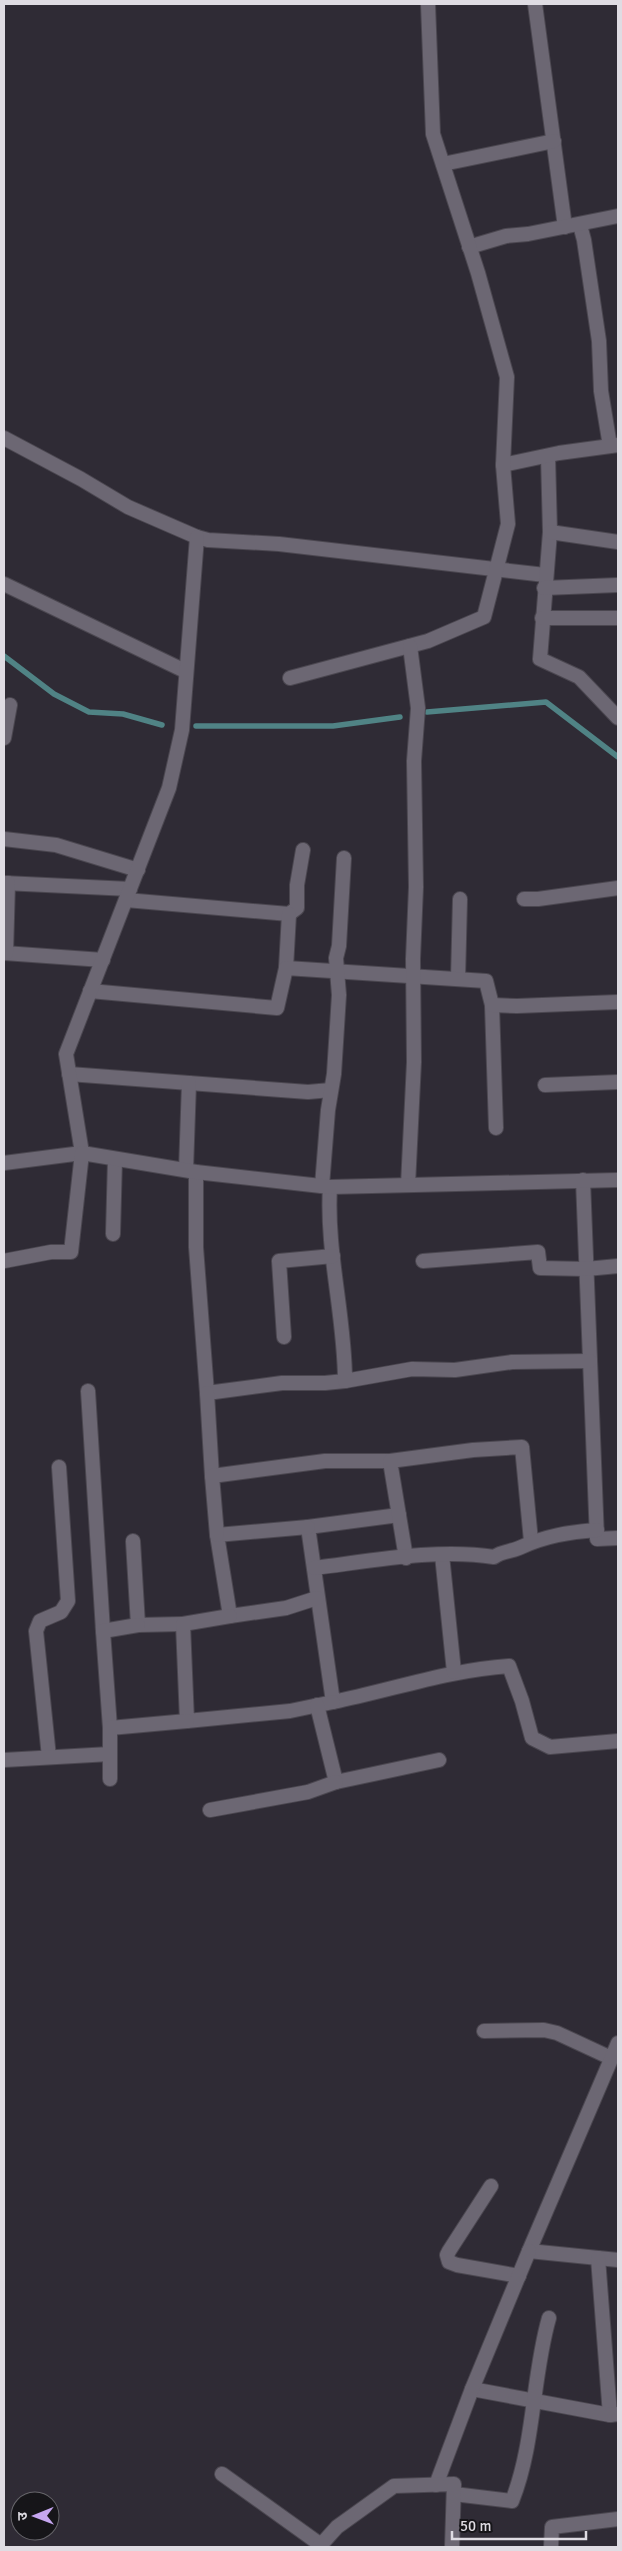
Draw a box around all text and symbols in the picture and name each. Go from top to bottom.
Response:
north arrow [10,2491,60,2541]
scale bar [452,2508,586,2540]
text: उ [14,2511,31,2520]
text: 50 m [460,2517,491,2535]

